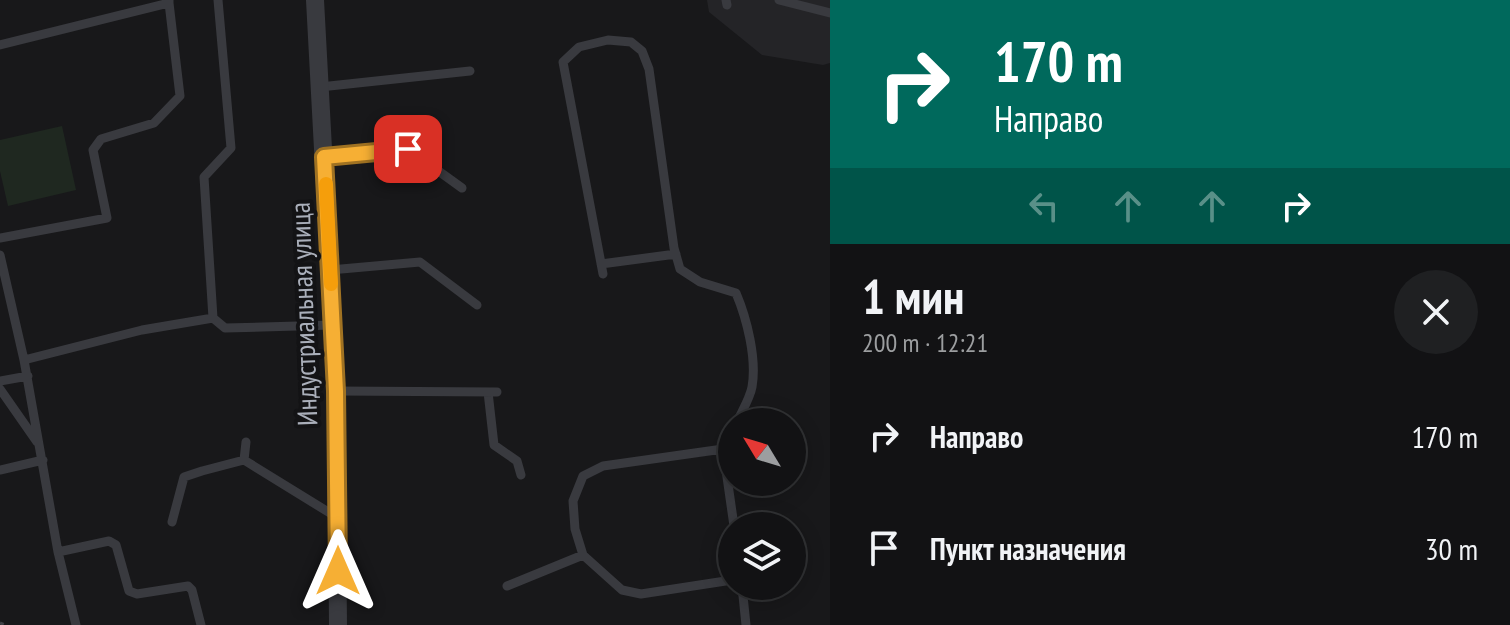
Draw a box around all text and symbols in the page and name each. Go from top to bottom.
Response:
text: 170 m [994,25,1123,97]
icon: right [862,32,966,136]
text: Направо [994,95,1103,142]
pin [374,115,442,183]
icon: arrive [386,127,430,171]
icon: left [1022,184,1066,228]
icon: ahead [1106,184,1150,228]
icon: ahead [1190,184,1234,228]
icon: right [1274,184,1318,228]
street label: Индустриальная улица [281,202,325,426]
text: 1 мин [862,265,964,327]
button: close [1394,270,1478,354]
text: 200 m · 12:21 [862,326,988,359]
north arrow [718,408,806,496]
map controls [718,408,806,600]
icon: right [862,414,906,458]
text: Направо [930,417,1023,456]
text: 170 m [1412,417,1478,456]
button: layers [718,512,806,600]
icon: arrive [862,526,906,570]
position arrow [296,529,380,613]
text: Пункт назначения [930,529,1126,568]
text: 30 m [1425,529,1478,568]

